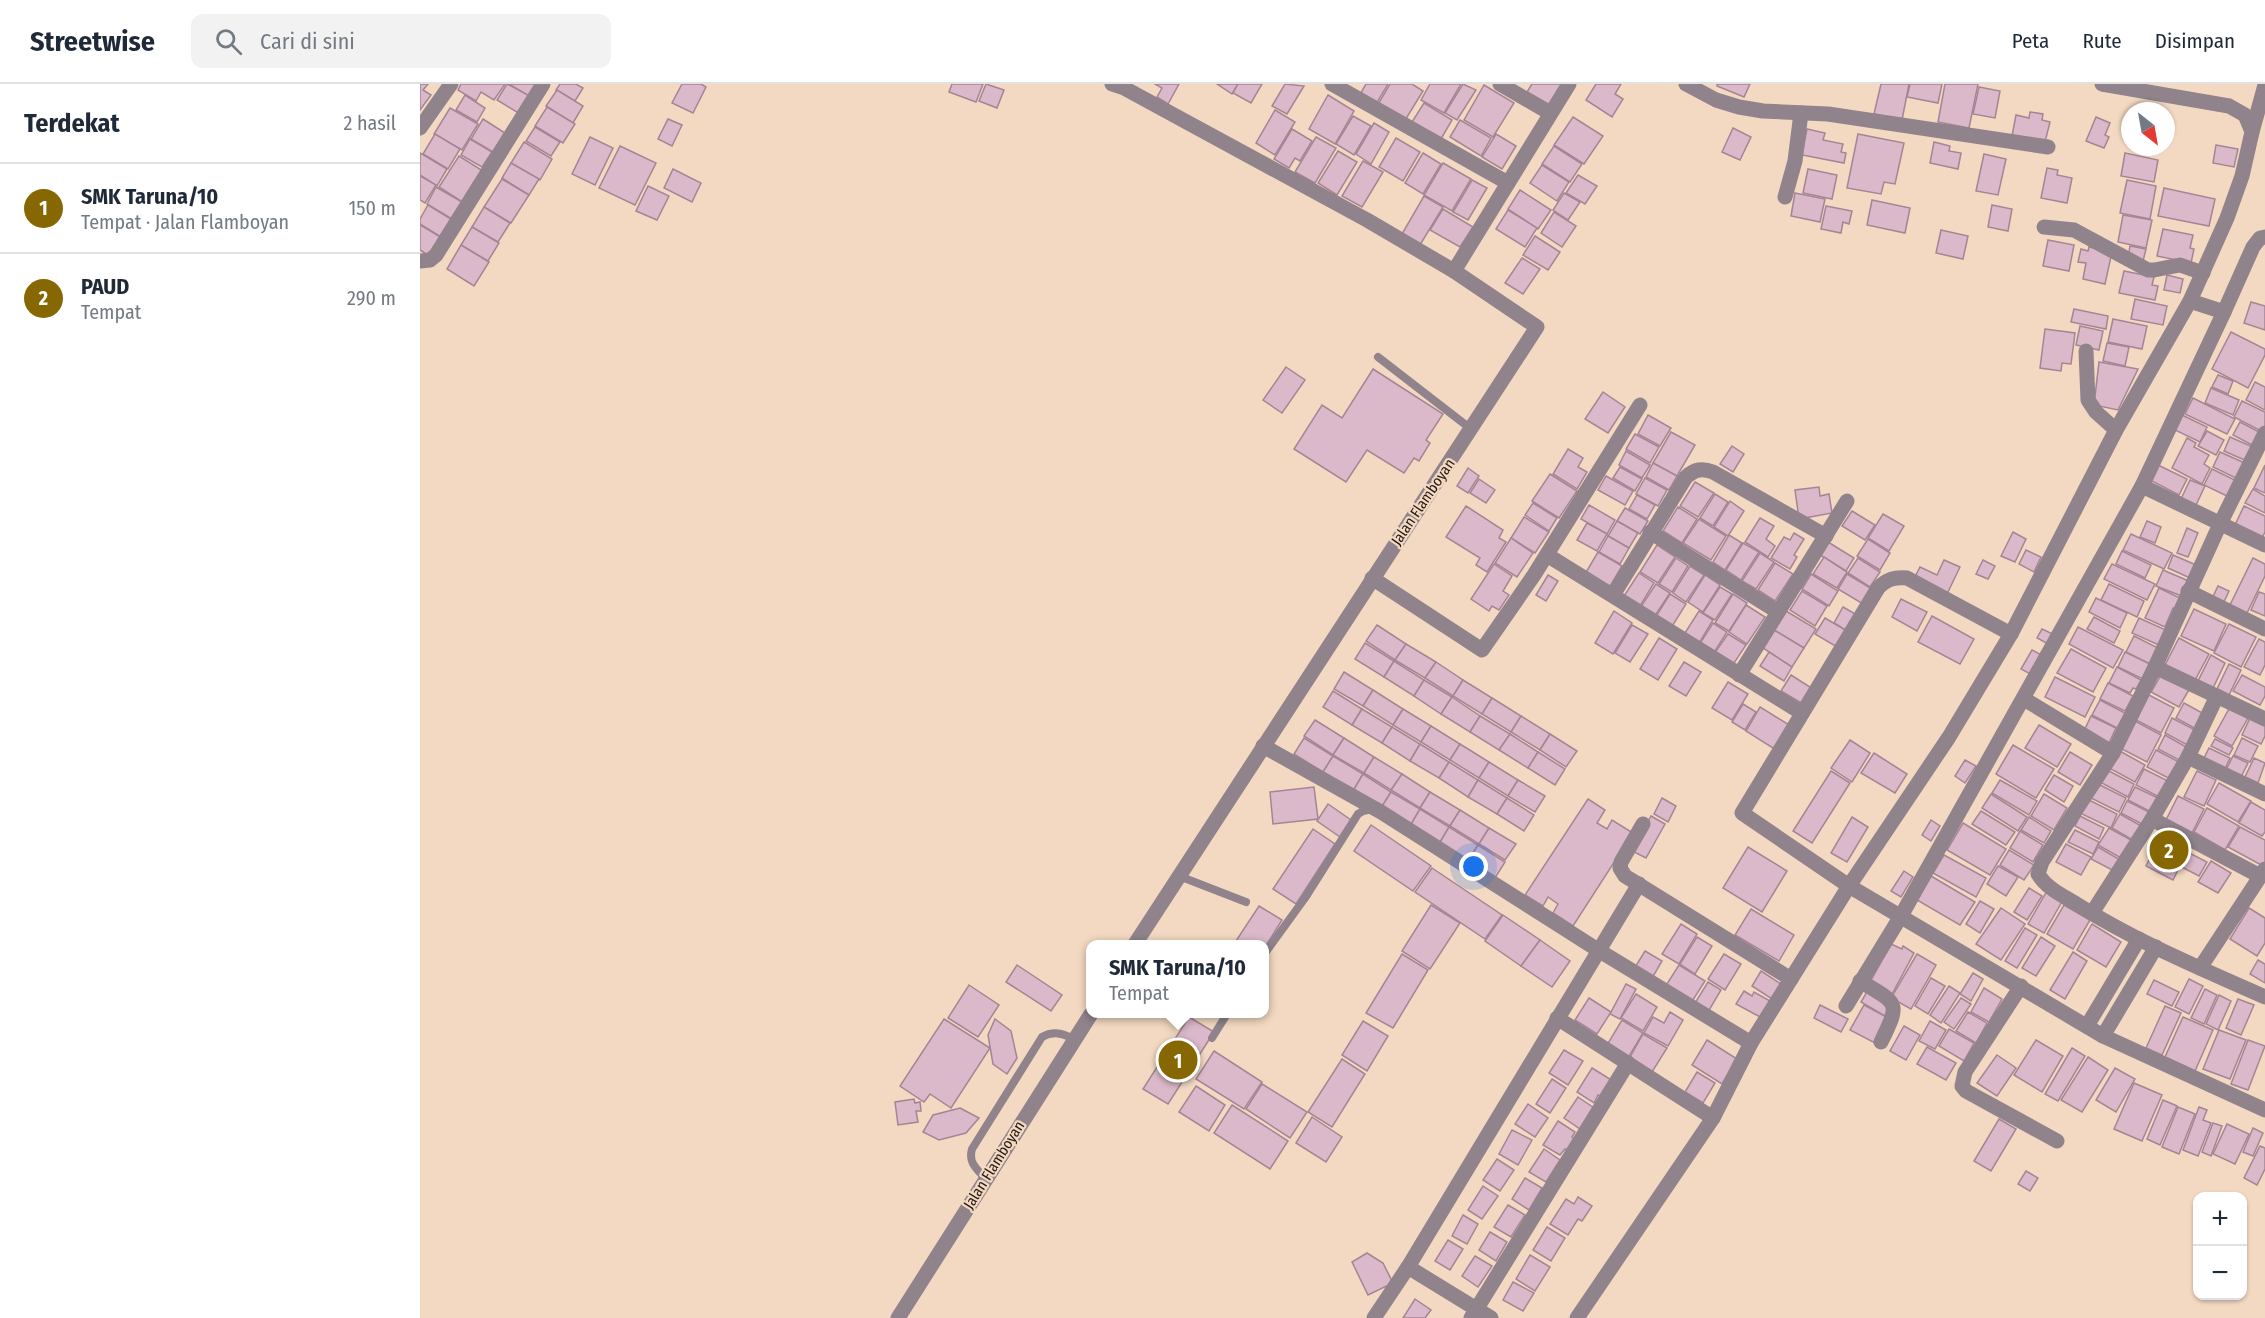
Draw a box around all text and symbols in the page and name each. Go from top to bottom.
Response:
search box [191,14,611,68]
text: Streetwise [30,25,155,58]
icon: search [212,25,245,58]
text: Cari di sini [260,28,355,55]
text: Peta [2012,28,2049,54]
text: Rute [2082,28,2122,54]
text: Disimpan [2155,28,2235,54]
north arrow [2121,102,2175,156]
text: Terdekat [24,108,120,139]
text: 2 hasil [343,111,396,135]
text: SMK Taruna/10 [81,183,218,210]
text: 1 [39,196,48,220]
text: 150 m [349,196,396,220]
text: Tempat · Jalan Flamboyan [81,210,289,234]
text: PAUD [81,273,129,300]
text: 2 [39,286,48,310]
text: 290 m [347,286,396,310]
text: Tempat [81,300,141,324]
street label: Jalan Flamboyan [1387,455,1459,549]
pin: 2 [2150,828,2188,873]
your location [1459,852,1488,881]
popup [1086,940,1269,1018]
text: SMK Taruna/10 [1109,954,1246,981]
text: Tempat [1109,981,1169,1005]
pin: 1 [1158,1038,1197,1082]
street label: Jalan Flamboyan [960,1118,1028,1212]
map controls [2193,1192,2247,1300]
button: + [2193,1192,2247,1246]
button: − [2193,1246,2247,1300]

